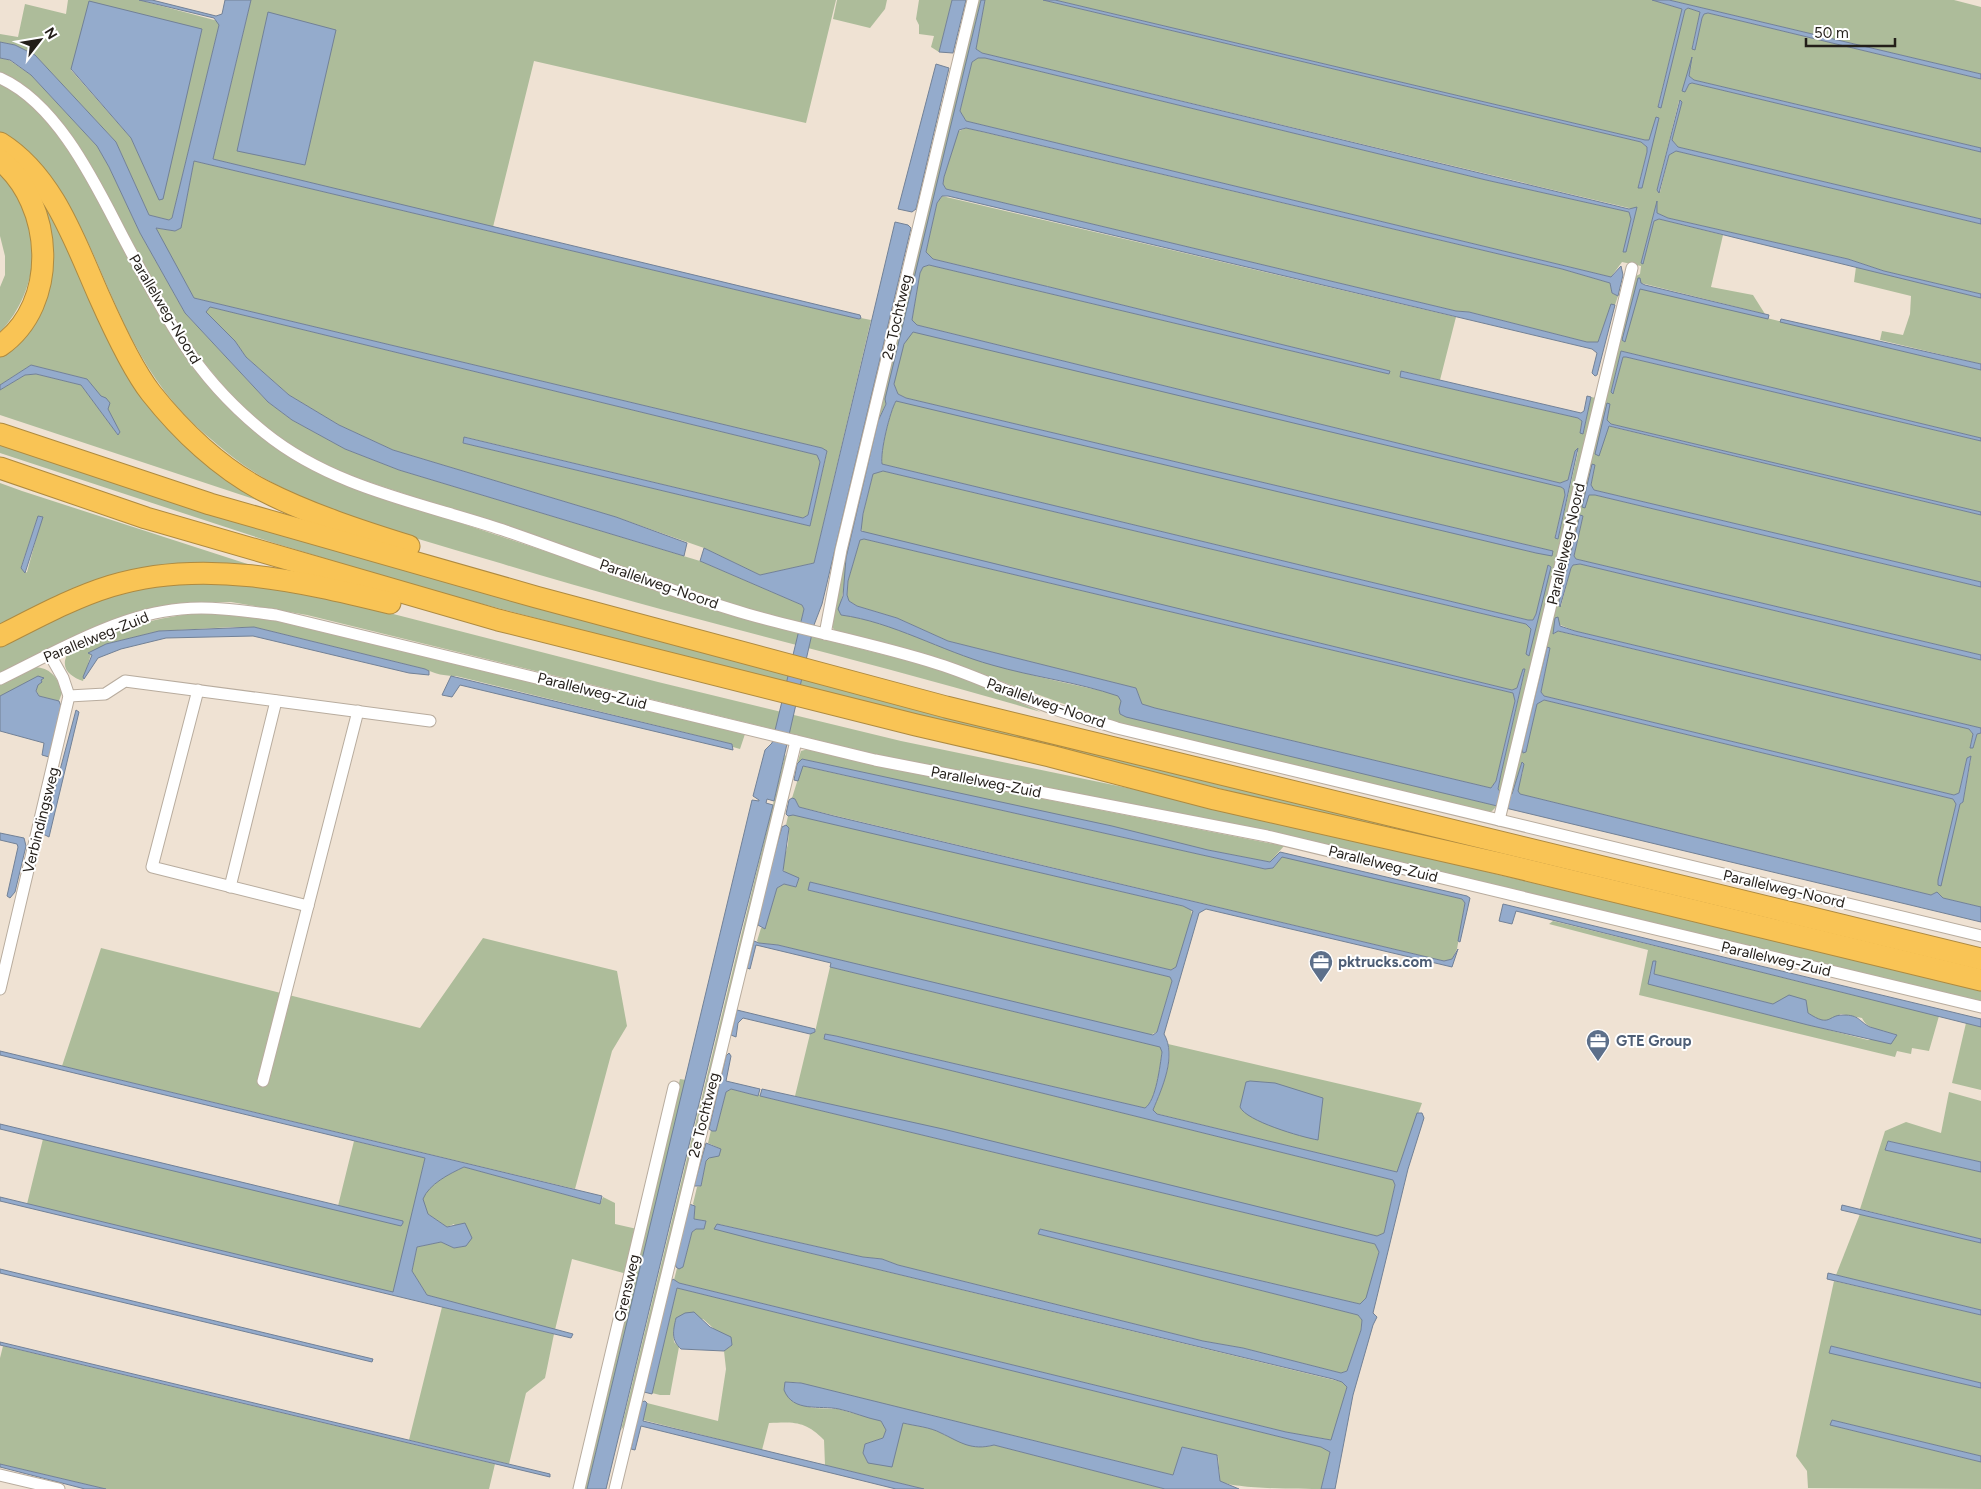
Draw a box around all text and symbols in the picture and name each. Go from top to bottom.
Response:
north arrow [15,15,65,65]
scale bar [1806,15,1895,47]
text: 50 m [1814,24,1849,42]
text: N [41,25,61,43]
street label: Parallelweg-Noord [125,251,205,367]
street label: 2e Tochtweg [878,273,916,361]
street label: Parallelweg-Noord [1543,481,1589,607]
street label: Parallelweg-Noord [597,555,721,613]
street label: Parallelweg-Zuid [41,608,151,666]
street label: Parallelweg-Zuid [535,669,649,713]
street label: Parallelweg-Noord [984,674,1108,732]
street label: Parallelweg-Zuid [929,762,1043,802]
street label: Verbindingsweg [19,765,63,875]
street label: Parallelweg-Zuid [1326,842,1440,886]
street label: Parallelweg-Noord [1721,866,1847,912]
street label: Parallelweg-Zuid [1719,938,1833,980]
office icon: pktrucks.com [1308,949,1334,983]
place label: pktrucks.com [1338,953,1432,971]
office icon: GTE Group [1585,1028,1611,1062]
place label: GTE Group [1616,1032,1691,1050]
street label: 2e Tochtweg [685,1071,723,1159]
street label: Grensweg [611,1253,643,1323]

